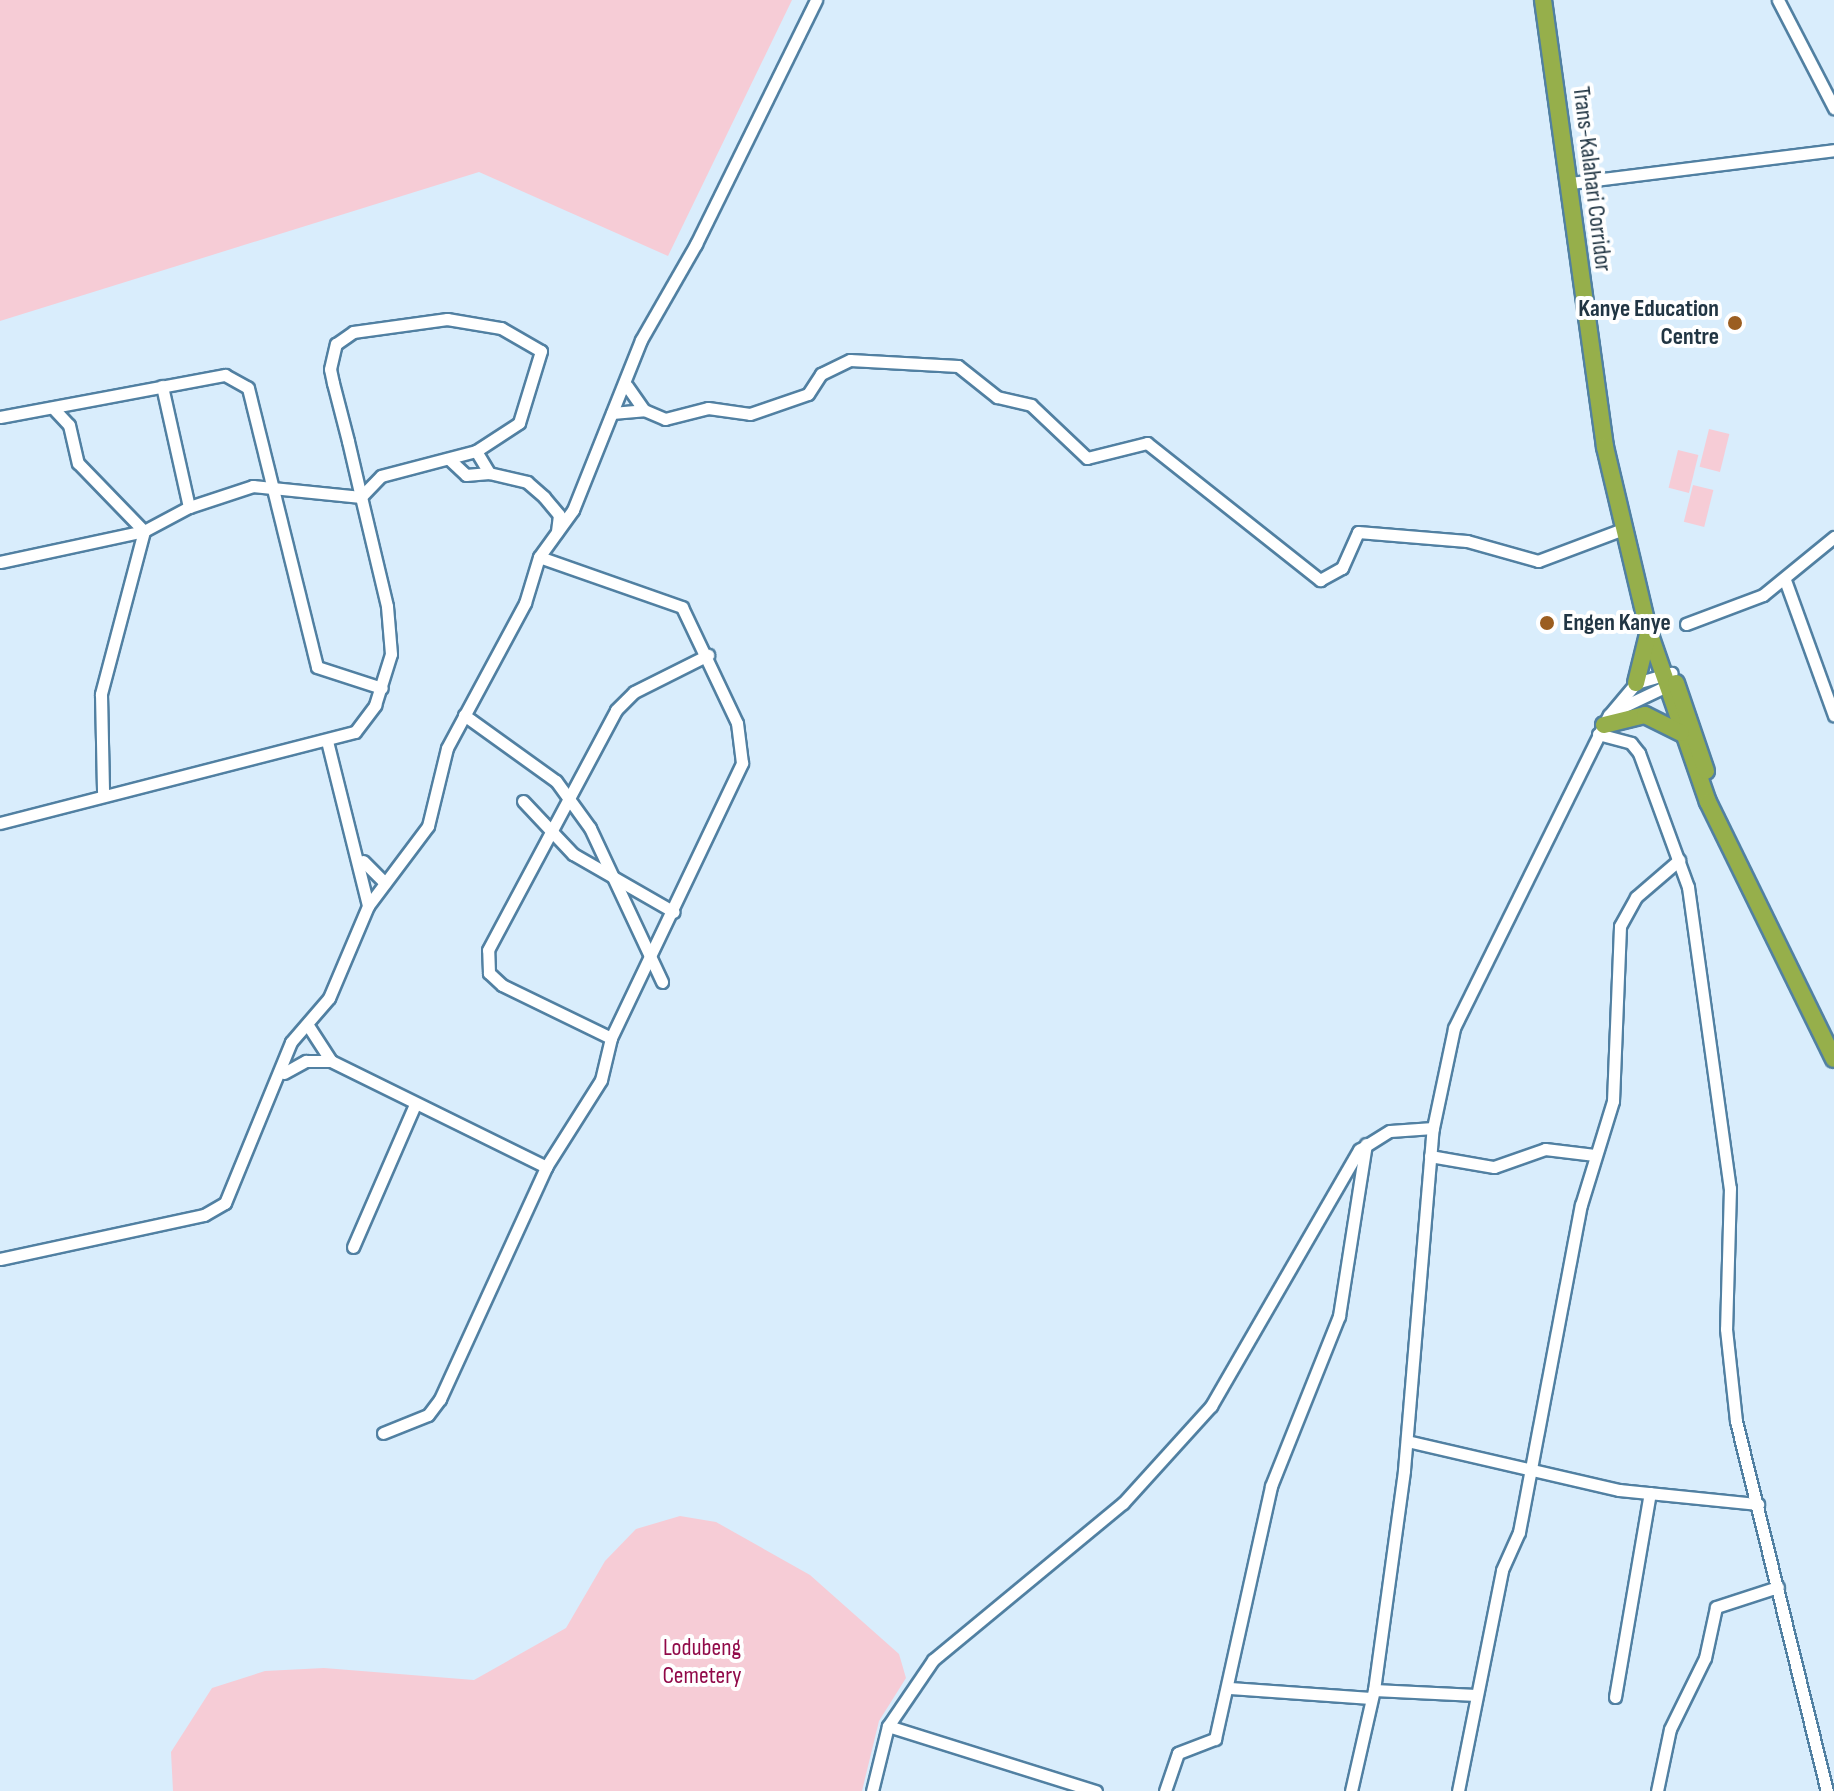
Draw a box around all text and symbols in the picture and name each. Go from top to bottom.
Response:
street label: Trans-Kalahari Corridor [1566,85,1618,273]
place label: Kanye Education Centre [1578,295,1719,351]
marker: Kanye Education Centre [1726,314,1744,332]
place label: Engen Kanye [1563,609,1671,637]
marker: Engen Kanye [1538,614,1556,632]
park label: Lodubeng Cemetery [662,1634,742,1690]

